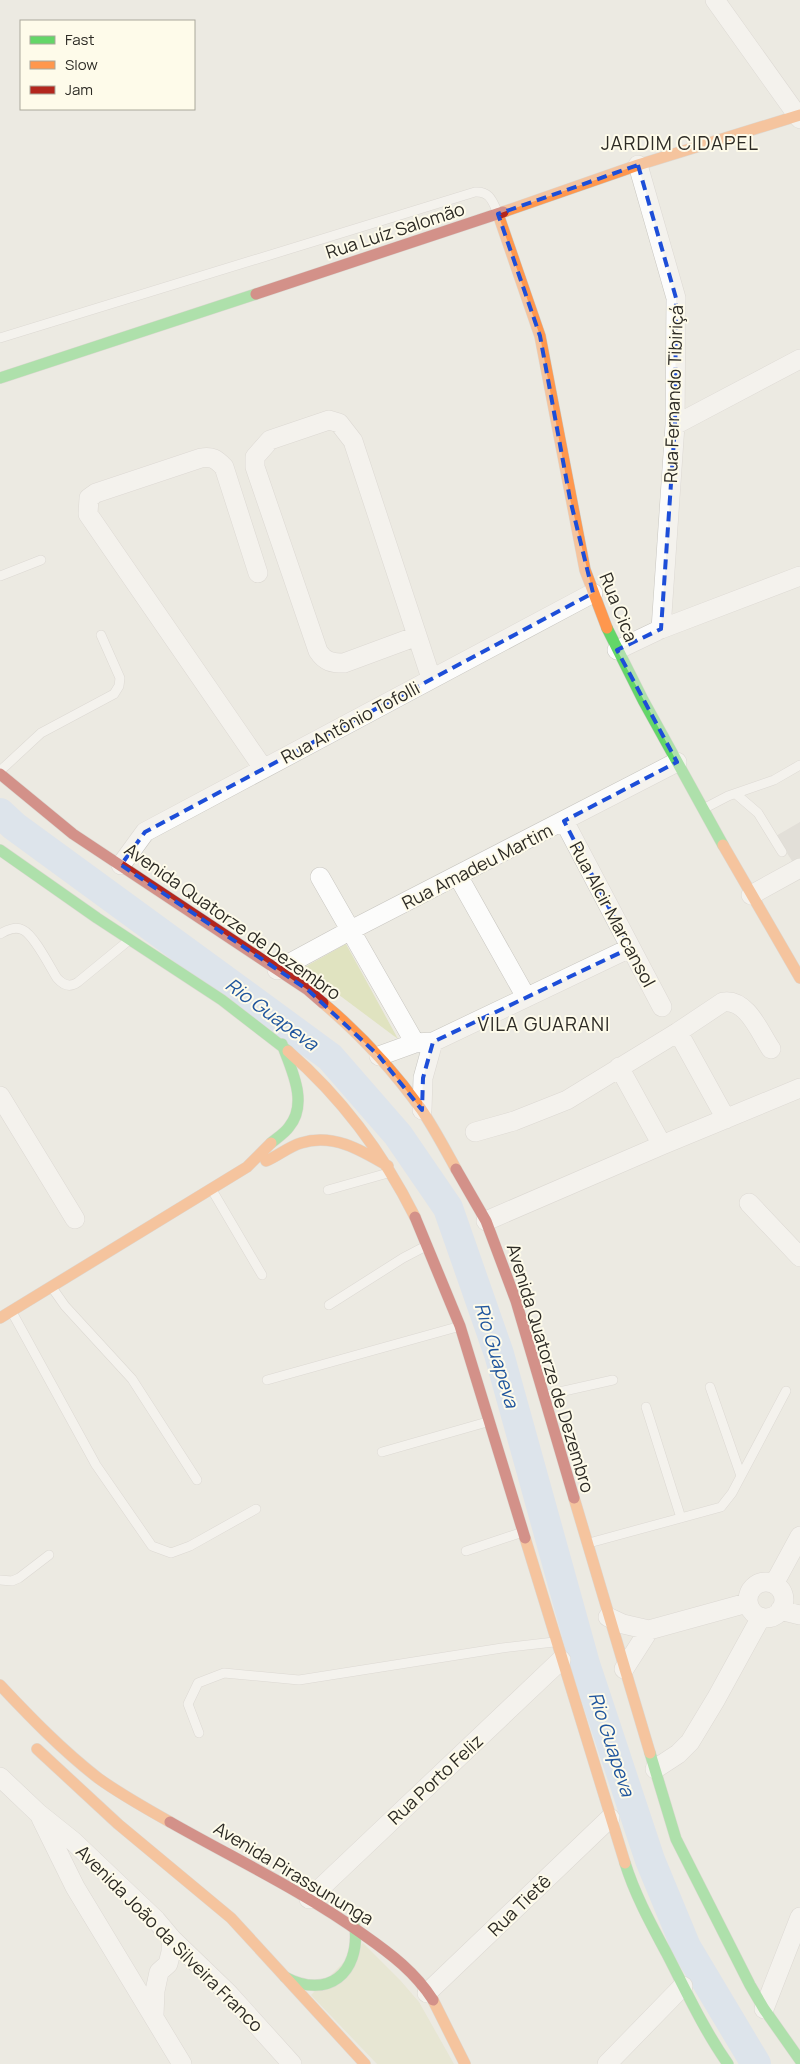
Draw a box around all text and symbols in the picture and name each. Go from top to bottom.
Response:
legend [20,20,195,110]
text: Fast [65,29,94,50]
text: Slow [65,54,98,75]
text: Jam [65,79,93,100]
district label: JARDIM CIDAPEL [601,130,759,156]
street label: Rua Luíz Salomão [322,196,468,264]
street label: Rua Fernando Tibiriçá [658,305,688,483]
street label: Rua Cica [594,569,644,645]
street label: Rua Antônio Tofolli [277,675,423,769]
street label: Rua Amadeu Martim [398,818,556,914]
street label: Avenida Quatorze de Dezembro [120,837,346,1005]
street label: Rua Alcir Marcansol [564,837,662,991]
water label: Rio Guapeva [221,972,325,1057]
district label: VILA GUARANI [477,1011,611,1037]
street label: Avenida Quatorze de Dezembro [502,1241,600,1495]
water label: Rio Guapeva [469,1299,526,1412]
water label: Rio Guapeva [583,1688,642,1801]
street label: Rua Porto Feliz [382,1729,488,1829]
street label: Avenida Pirassununga [210,1816,378,1930]
street label: Avenida João da Silveira Franco [71,1839,269,2037]
street label: Rua Tietê [482,1869,556,1941]

